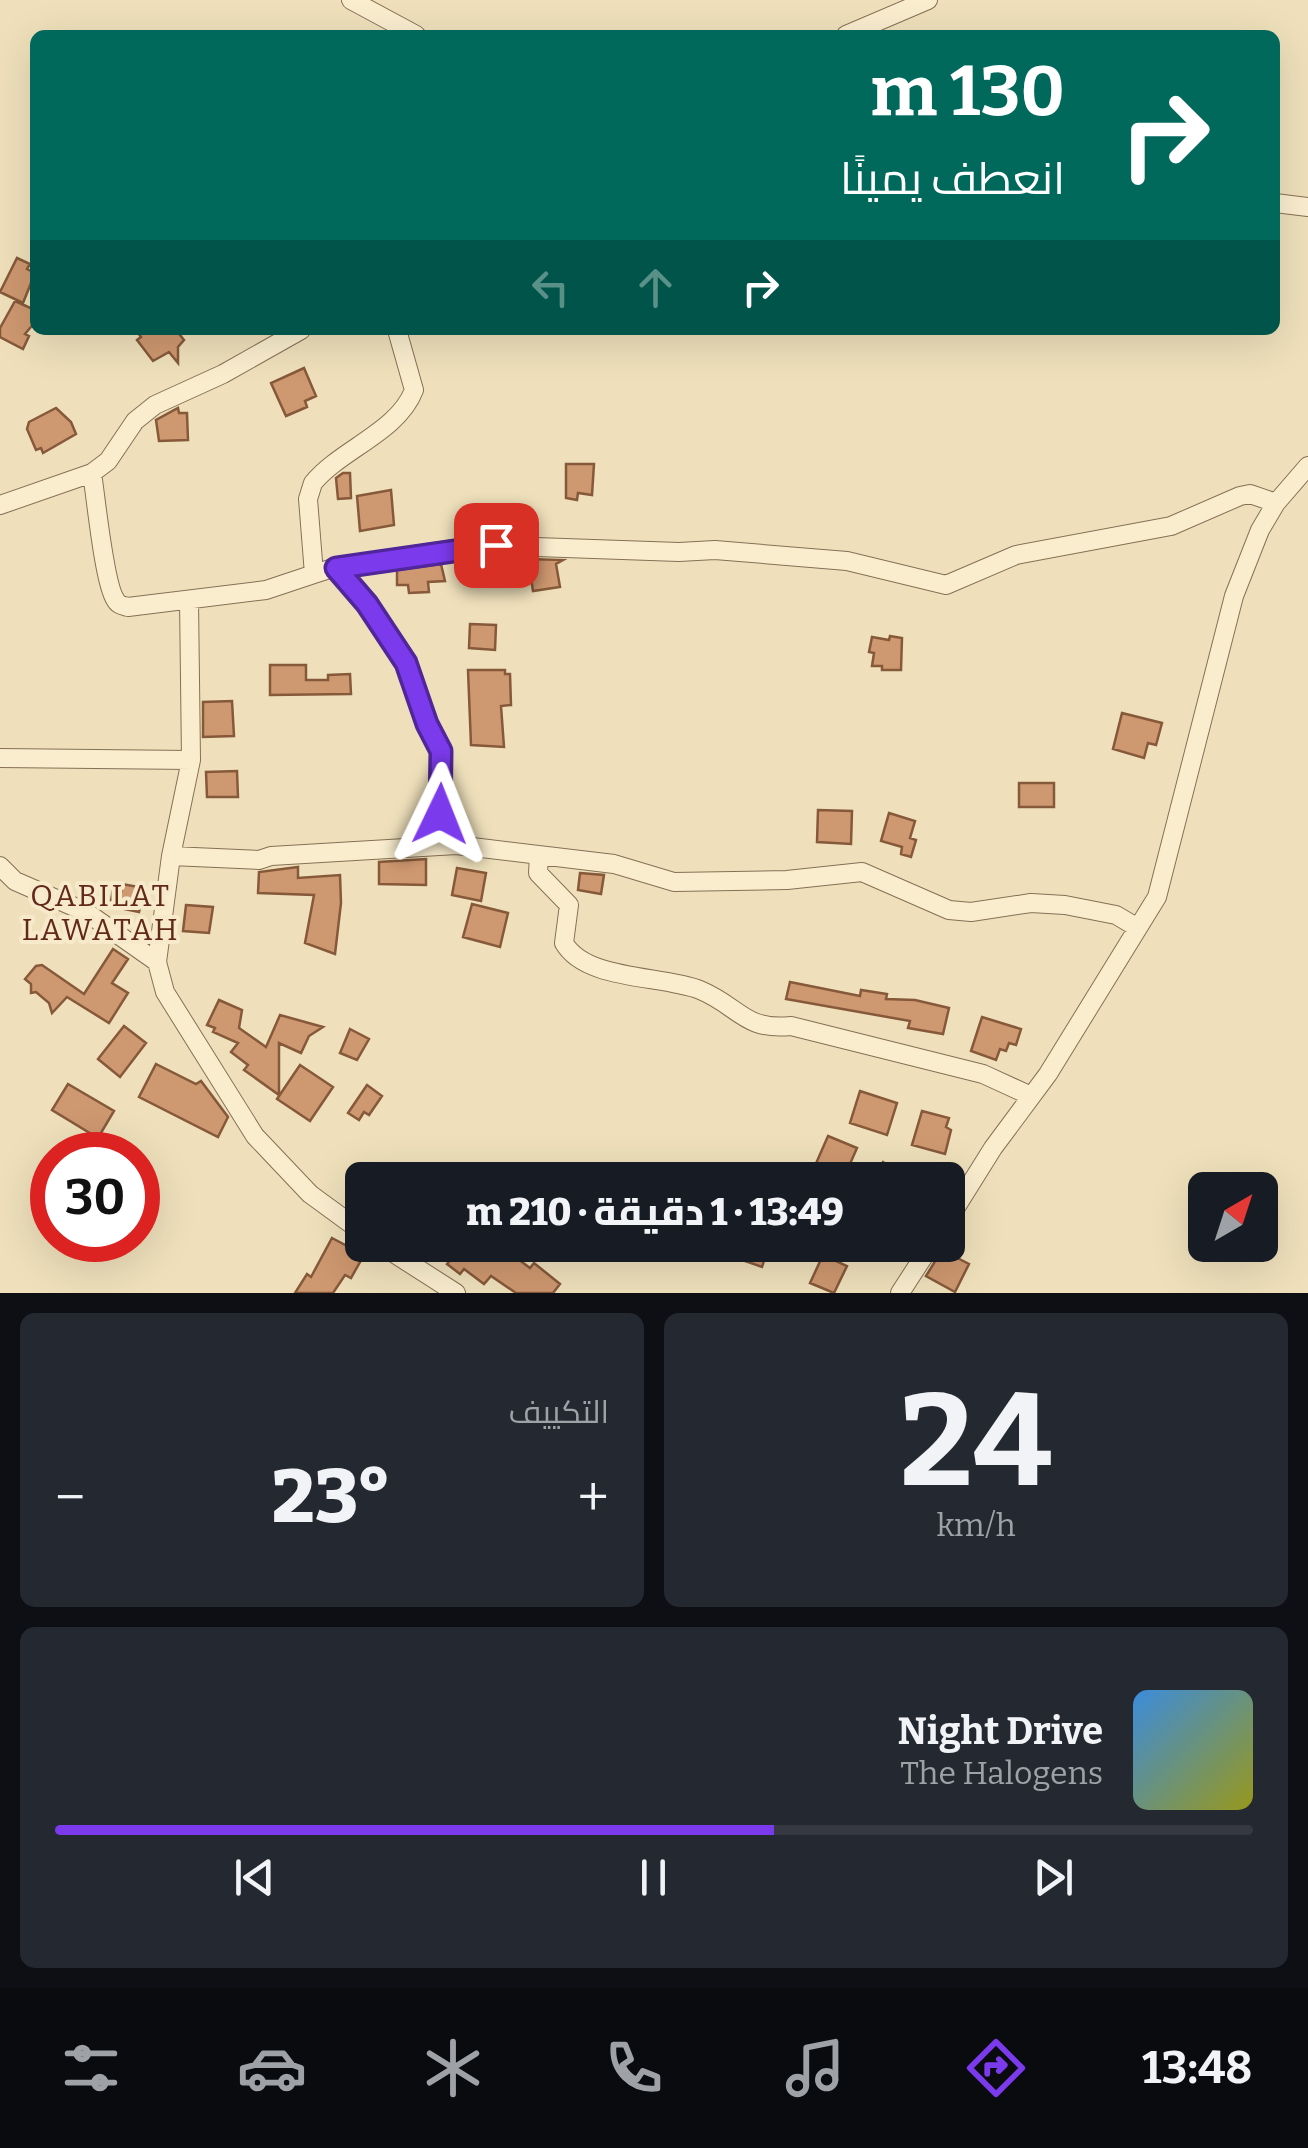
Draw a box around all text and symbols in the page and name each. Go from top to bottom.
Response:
text: 130 m [871,50,1065,134]
icon: right [1100,70,1230,200]
text: انعطف يمينًا [840,152,1065,206]
icon: left [523,260,578,315]
icon: ahead [628,260,683,315]
icon: right [733,260,788,315]
pin [454,503,539,588]
icon: arrive [469,518,524,573]
position arrow [388,762,492,866]
district label: QABILAT LAWATAH [22,878,180,948]
speed limit sign: 30 [30,1132,160,1262]
north arrow [1188,1172,1278,1262]
map controls [1188,1172,1278,1262]
text: 13:49 · 1 دقيقة · 210 m [466,1189,844,1235]
text: 24 [900,1363,1052,1519]
text: التكييف [509,1393,609,1431]
text: 23° [272,1452,391,1542]
text: − [55,1465,85,1531]
text: + [578,1465,609,1531]
text: km/h [936,1506,1016,1544]
text: Night Drive [897,1708,1103,1754]
text: The Halogens [900,1754,1103,1792]
icon: previous [227,1850,282,1905]
icon: pause [626,1850,681,1905]
icon: next [1026,1850,1081,1905]
icon: filters [56,2033,126,2103]
icon: car [237,2033,307,2103]
icon: climate [418,2033,488,2103]
icon: phone [599,2033,669,2103]
icon: music [780,2033,850,2103]
icon: directions [961,2033,1031,2103]
text: 13:48 [1142,2041,1252,2095]

